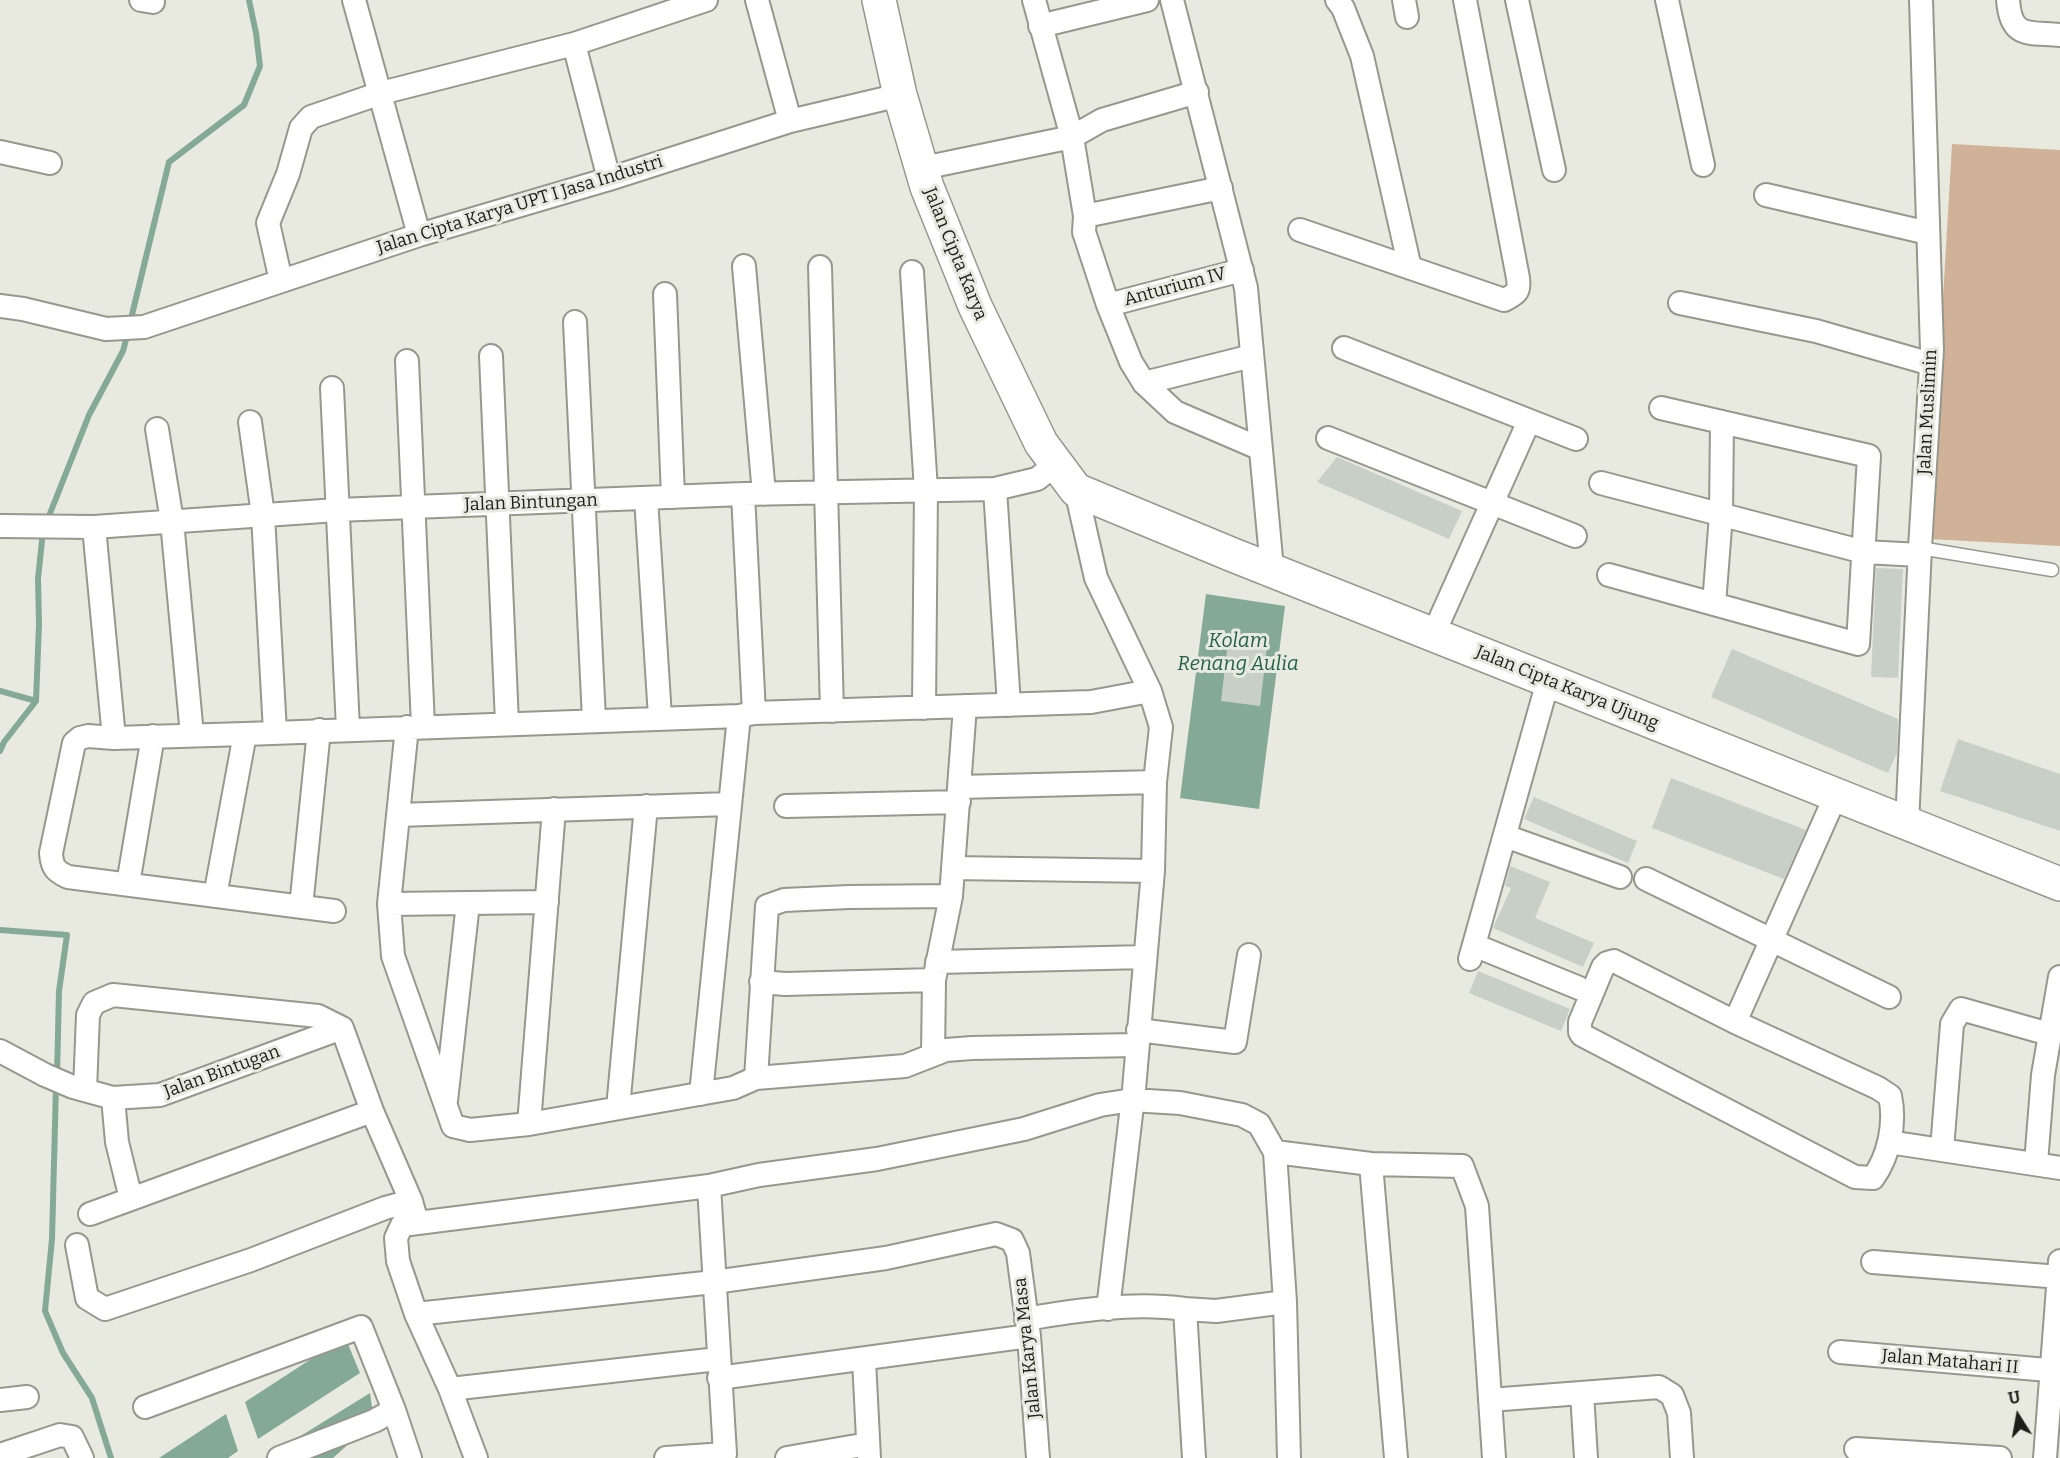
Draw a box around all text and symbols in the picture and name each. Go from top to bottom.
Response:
street label: Jalan Cipta Karya UPT I Jasa Industri [374,151,666,259]
street label: Jalan Cipta Karya [919,184,991,324]
street label: Anturium IV [1122,263,1228,311]
street label: Jalan Muslimin [1914,349,1942,475]
street label: Jalan Bintungan [464,490,598,516]
water label: Kolam Renang Aulia [1177,629,1299,676]
street label: Jalan Cipta Karya Ujung [1472,641,1662,735]
street label: Jalan Bintugan [161,1041,283,1103]
street label: Jalan Karya Masa [1010,1276,1046,1420]
street label: Jalan Matahari II [1881,1345,2019,1379]
north arrow [1988,1386,2048,1446]
text: U [2007,1387,2022,1408]

